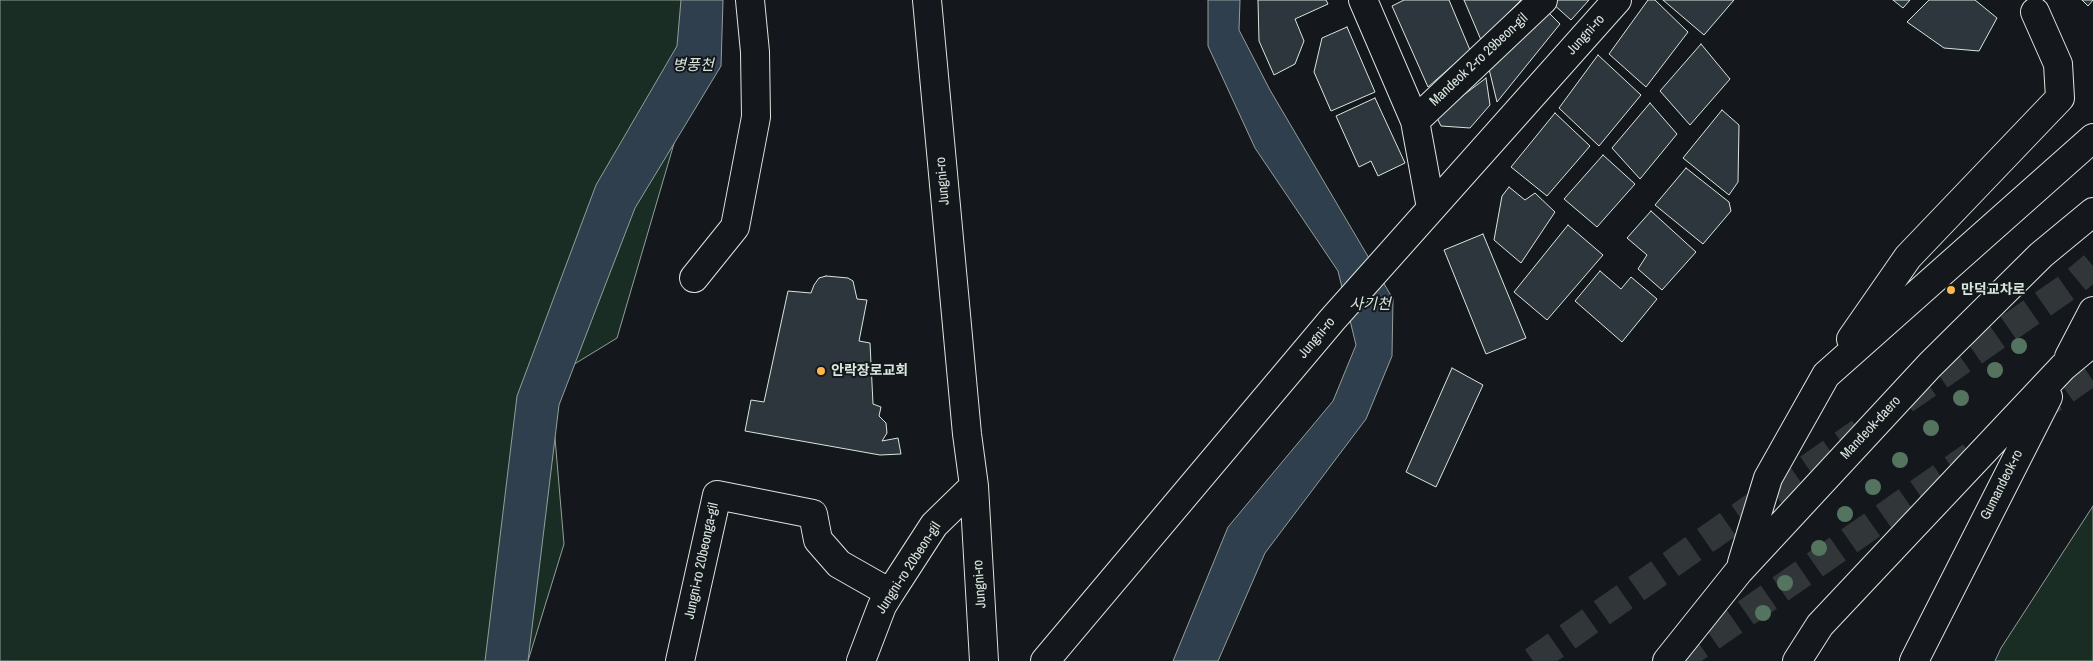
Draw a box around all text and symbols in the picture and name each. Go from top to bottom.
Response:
street label: Mandeok 2-ro 29beon-gil [1426,10,1532,110]
street label: Jungni-ro [1564,11,1608,59]
water label: 병풍천 [672,57,714,75]
street label: Jungni-ro [933,156,953,206]
place label: 만덕교차로 [1961,282,2025,298]
marker: 만덕교차로 [1945,284,1957,296]
water label: 사기천 [1349,296,1391,314]
street label: Jungni-ro [1295,314,1339,362]
place label: 안락장로교회 [831,363,908,379]
marker: 안락장로교회 [815,365,827,377]
street label: Mandeok-daero [1837,393,1905,463]
street label: Gumandeok-ro [1977,447,2027,523]
street label: Jungni-ro 20beonga-gil [681,501,723,621]
street label: Jungni-ro 20beon-gil [873,519,945,617]
street label: Jungni-ro [970,559,990,609]

